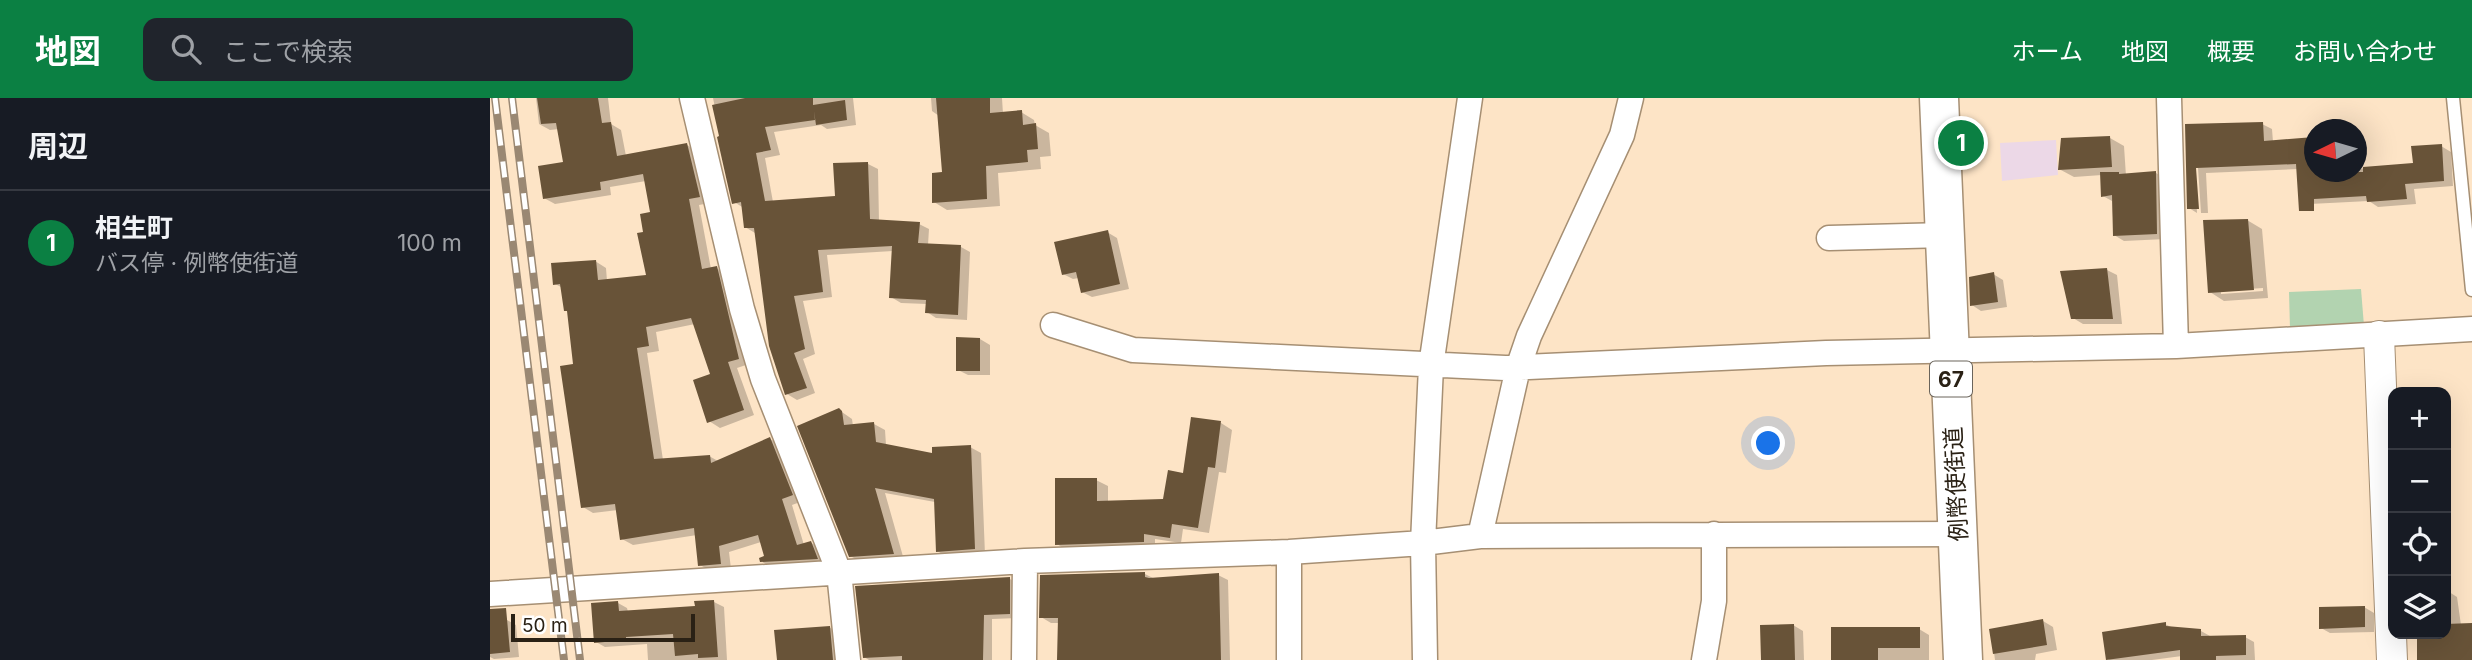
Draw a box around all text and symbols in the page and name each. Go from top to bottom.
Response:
search box [143,18,633,81]
icon: search [167,30,205,68]
text: 地図 [35,31,101,71]
text: ここで検索 [223,36,353,67]
text: ホーム [2012,37,2083,66]
text: 地図 [2121,37,2169,66]
text: 概要 [2207,37,2255,66]
text: お問い合わせ [2293,37,2437,66]
pin: 1 [1938,117,1984,169]
north arrow [2304,119,2367,182]
text: 周辺 [28,128,88,164]
text: 相生町 [95,212,173,243]
text: 1 [46,229,56,257]
text: 100 m [397,229,462,257]
text: バス停 · 例幣使街道 [95,249,299,277]
road number: 67 [1930,362,1972,396]
map controls [2388,387,2451,639]
button: + [2388,387,2451,450]
your location [1751,426,1785,460]
street label: 例幣使街道 [1939,426,1973,542]
button: − [2388,450,2451,513]
button: locate [2388,513,2451,576]
button: layers [2388,576,2451,639]
scale bar [511,611,695,643]
text: 50 m [522,614,568,637]

